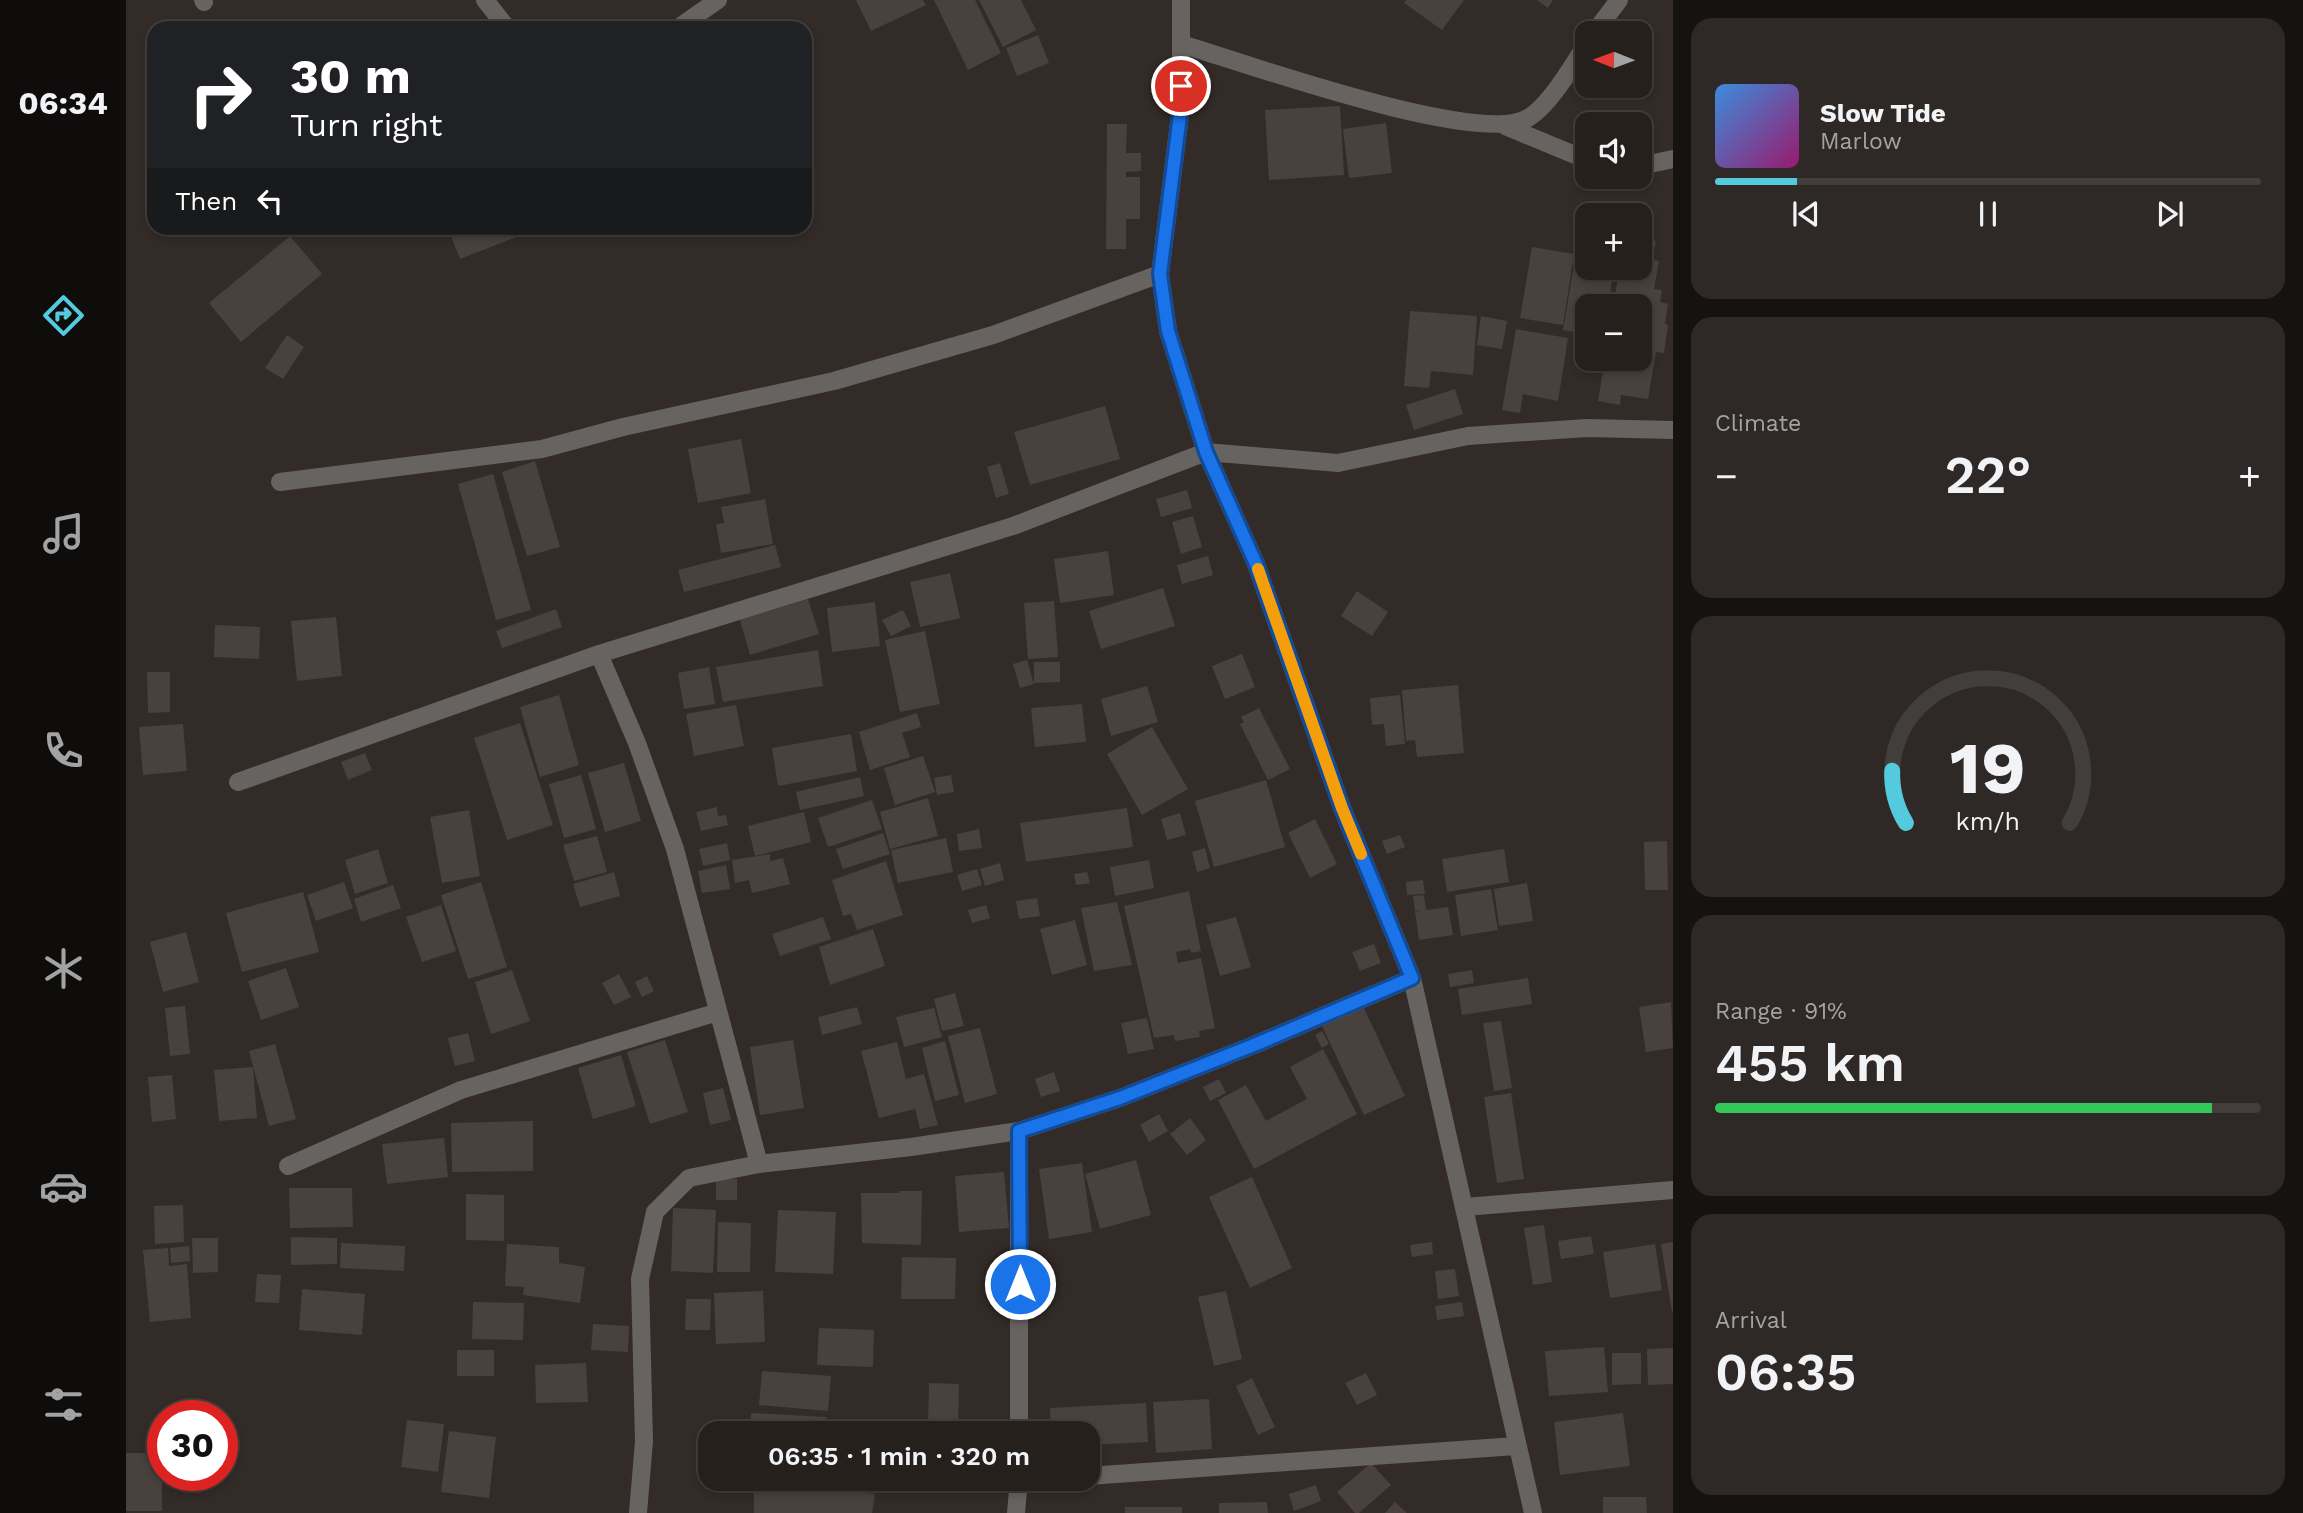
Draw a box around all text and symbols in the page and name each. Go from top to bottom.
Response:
north arrow [1575,21,1652,98]
map controls [1575,21,1652,371]
text: 30 m [290,47,411,105]
icon: right [175,49,266,140]
pin [1151,56,1211,116]
icon: arrive [1162,67,1200,105]
text: 06:34 [18,84,108,122]
text: Slow Tide [1820,98,1946,128]
text: Turn right [290,106,442,144]
button: sound [1575,112,1652,189]
text: Marlow [1820,128,1902,155]
icon: left [251,182,289,220]
text: Then [175,186,237,216]
icon: previous [1787,195,1825,233]
icon: pause [1969,195,2007,233]
icon: next [2151,195,2189,233]
button: + [1575,203,1652,280]
icon: directions [39,291,88,340]
button: − [1575,294,1652,371]
text: Climate [1715,410,1801,437]
text: 22° [1945,445,2031,506]
text: − [1715,454,1738,498]
text: + [2238,454,2261,498]
icon: music [39,509,88,558]
text: 19 [1950,725,2026,811]
icon: phone [39,726,88,775]
text: km/h [1956,806,2020,835]
icon: climate [39,944,88,993]
text: Range · 91% [1715,998,1847,1025]
text: 455 km [1715,1033,1905,1094]
icon: car [39,1162,88,1211]
position arrow [983,1247,1057,1321]
text: Arrival [1715,1307,1787,1334]
text: 06:35 [1715,1342,1856,1403]
icon: filters [39,1380,88,1429]
speed limit sign: 30 [147,1400,238,1491]
text: 06:35 · 1 min · 320 m [768,1441,1030,1471]

